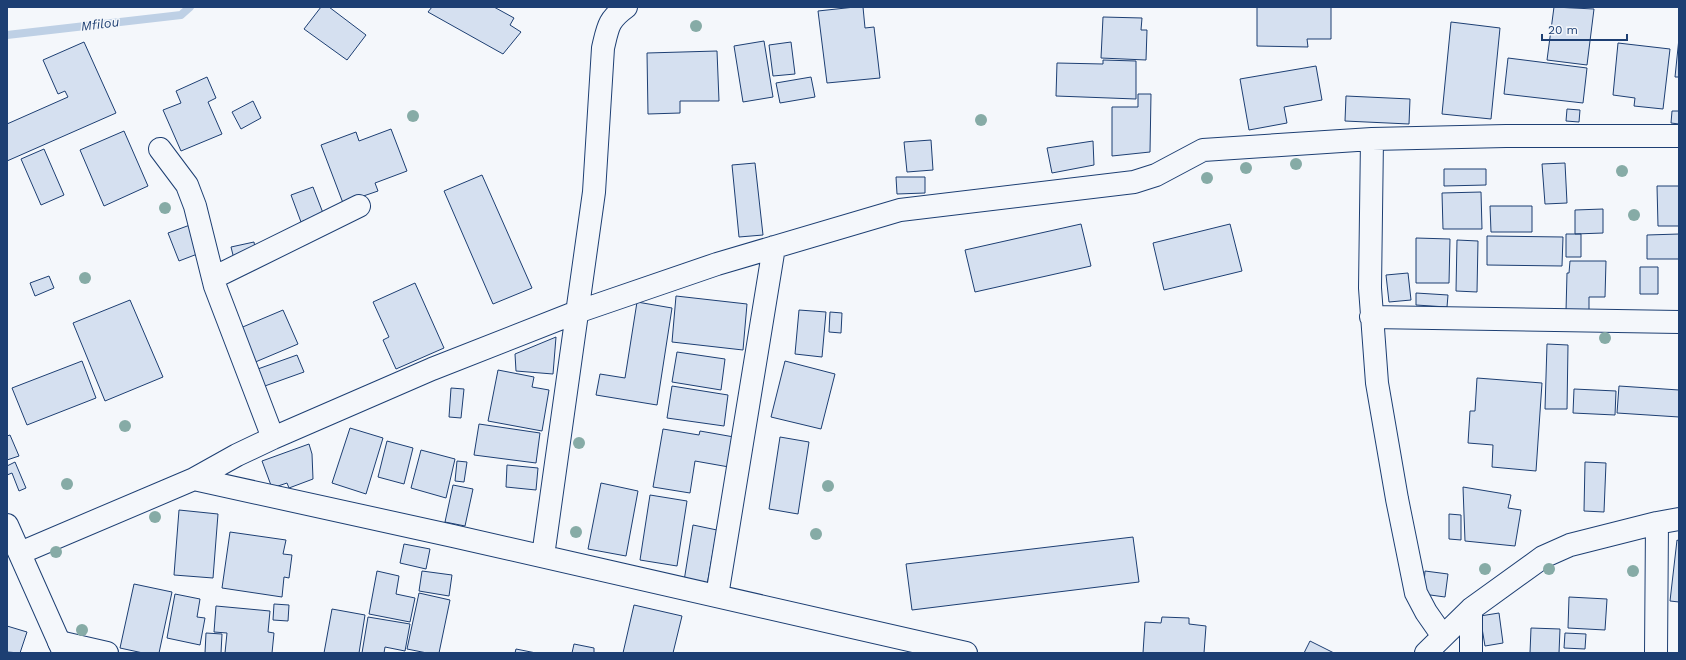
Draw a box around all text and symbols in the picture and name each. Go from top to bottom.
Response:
water label: Mfilou [80,14,120,34]
scale bar [1542,16,1627,42]
text: 20 m [1548,23,1578,37]

